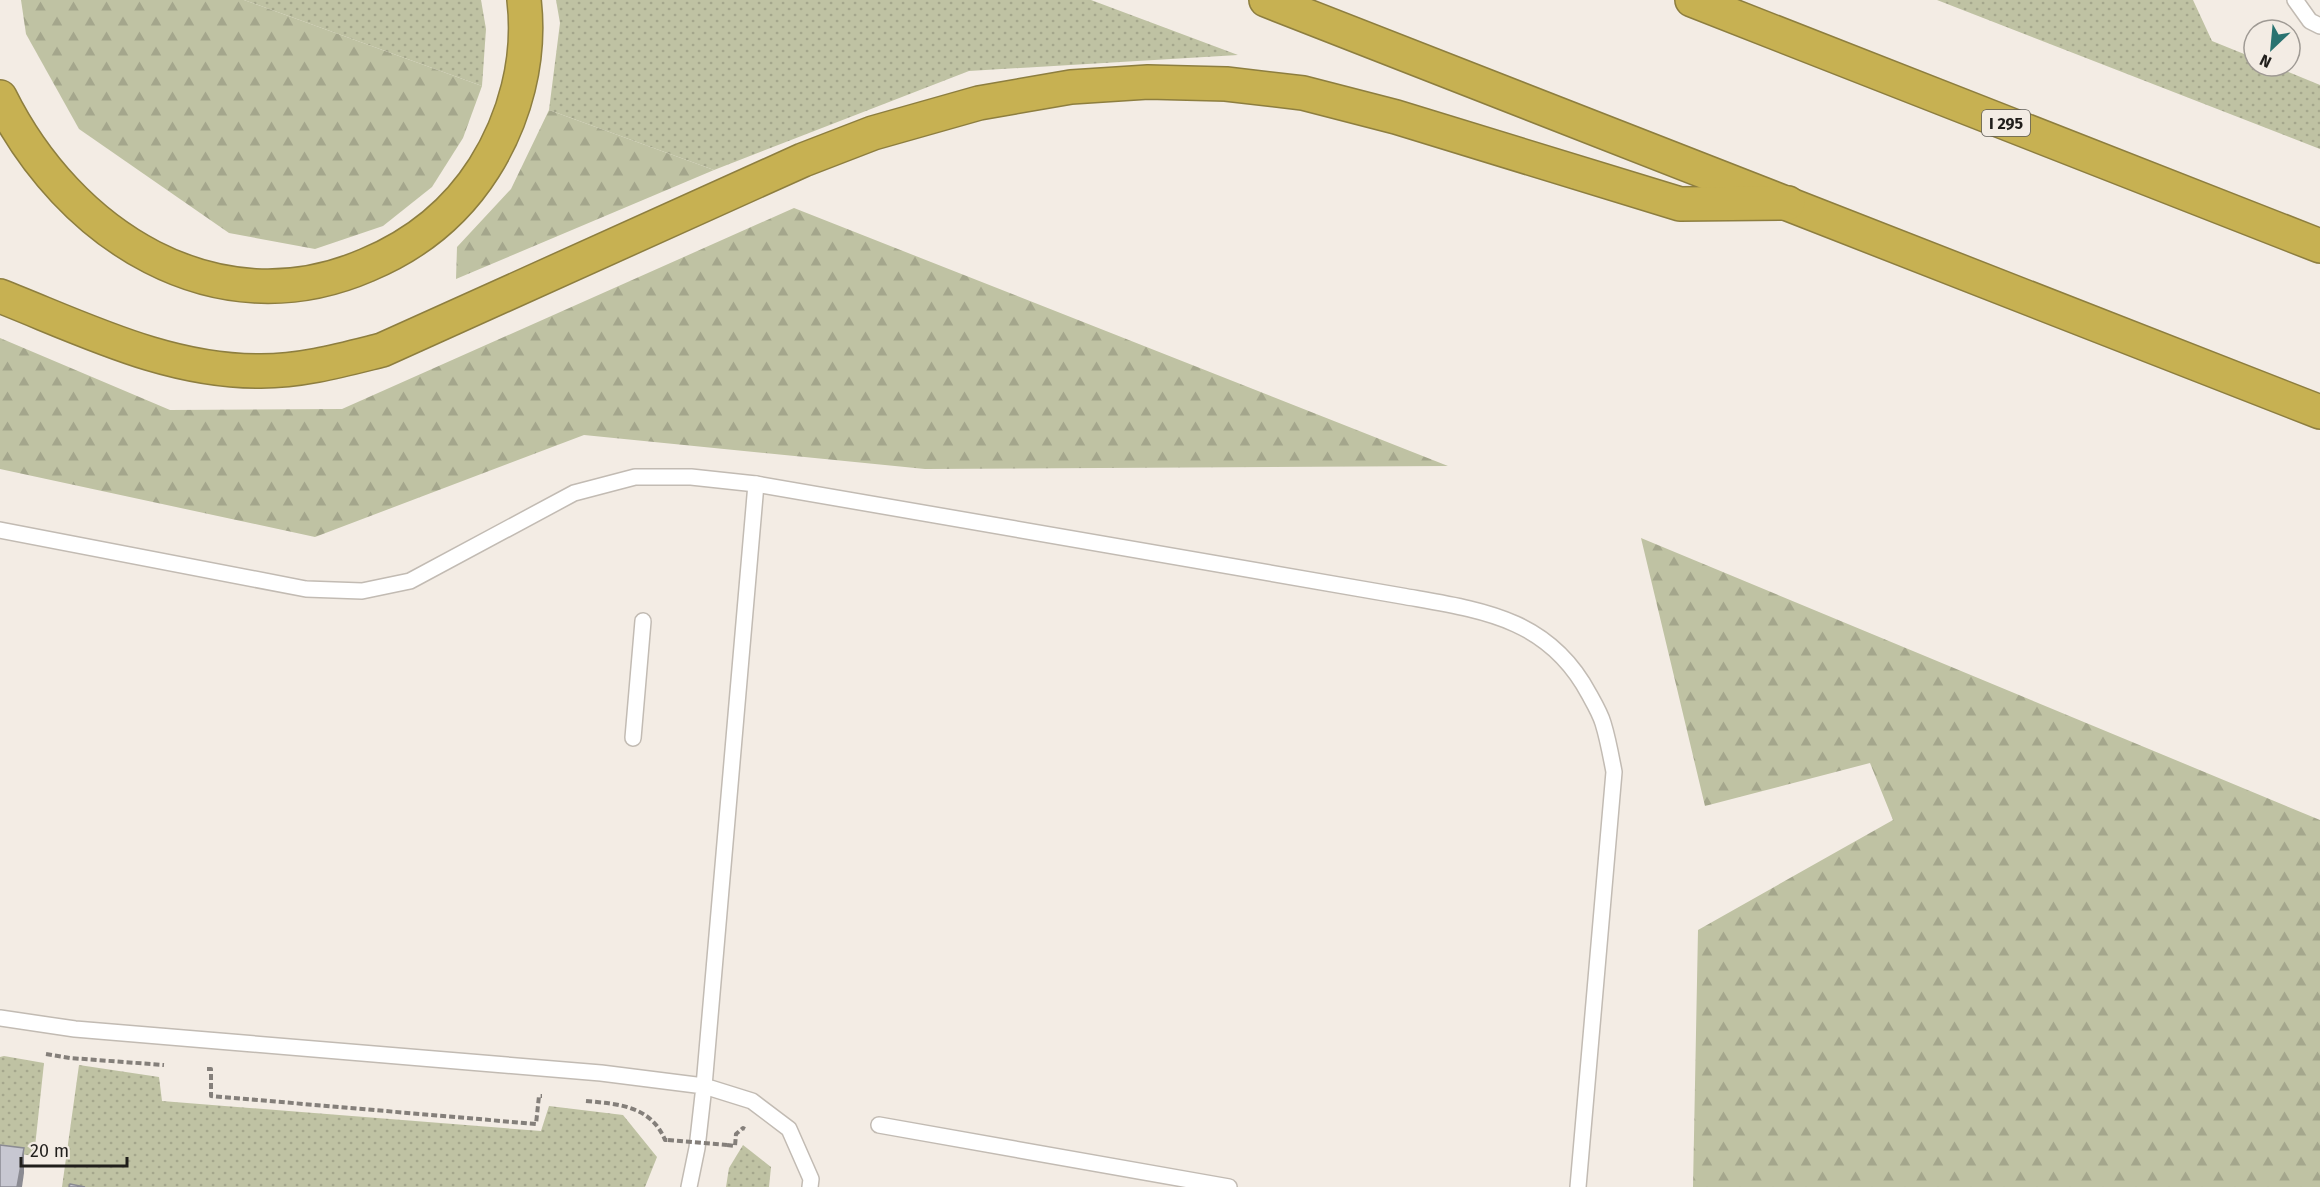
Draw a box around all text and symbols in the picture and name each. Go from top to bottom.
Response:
north arrow [2242,18,2302,78]
text: N [2257,50,2275,72]
road number: I 295 [1982,110,2030,136]
scale bar [21,1130,128,1168]
text: 20 m [30,1140,69,1162]

